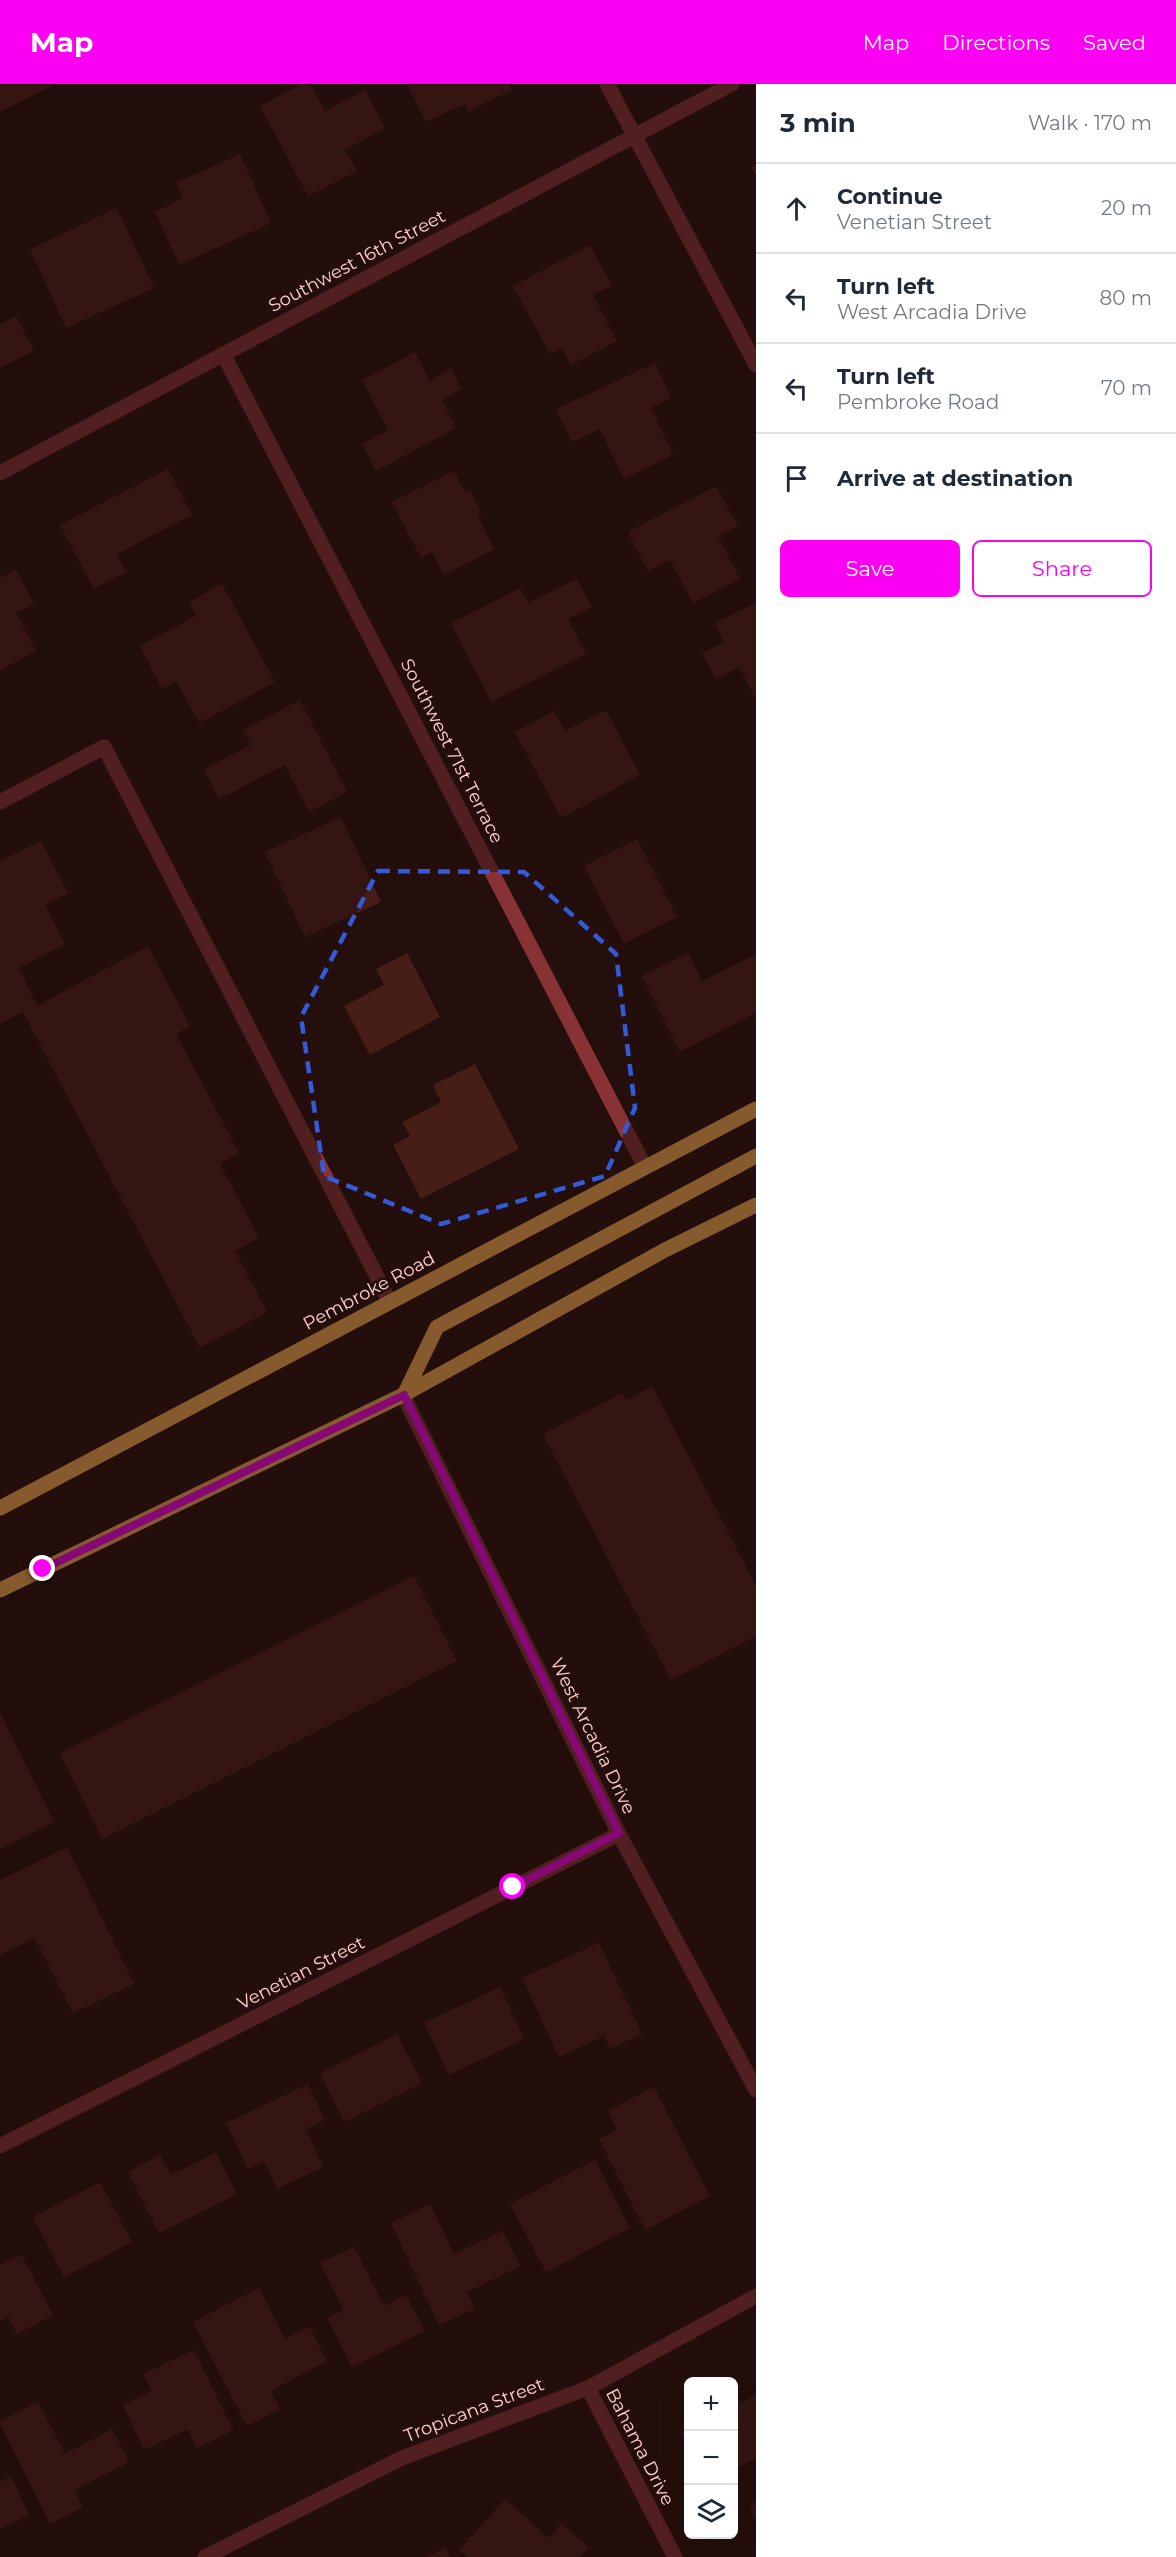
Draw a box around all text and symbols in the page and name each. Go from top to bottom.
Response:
text: Map [30,25,93,59]
text: Map [863,30,909,55]
text: Directions [942,30,1050,55]
text: Saved [1083,30,1146,55]
text: 3 min [780,107,856,139]
text: Walk · 170 m [1028,111,1152,135]
text: Continue [837,183,943,210]
icon: ahead [780,192,813,225]
text: 20 m [1101,196,1152,220]
street label: Southwest 16th Street [265,205,449,317]
text: Venetian Street [837,210,992,234]
text: Turn left [837,273,935,300]
icon: left [780,282,813,315]
text: 80 m [1100,286,1152,310]
text: West Arcadia Drive [837,300,1027,324]
text: Turn left [837,363,935,390]
icon: left [780,372,813,405]
text: 70 m [1101,376,1152,400]
text: Pembroke Road [837,390,999,414]
icon: arrive [780,462,813,495]
text: Arrive at destination [837,465,1073,492]
button: Save [780,540,960,597]
button: Share [972,540,1152,597]
street label: Southwest 71st Terrace [396,655,508,847]
street label: Pembroke Road [299,1247,439,1335]
route end [29,1555,55,1581]
street label: West Arcadia Drive [546,1654,640,1818]
route start [499,1873,525,1899]
street label: Venetian Street [234,1932,368,2014]
street label: Tropicana Street [401,2373,547,2447]
map controls [684,2377,738,2539]
button: + [684,2377,738,2431]
street label: Bahama Drive [601,2385,679,2509]
button: − [684,2431,738,2485]
button: layers [684,2485,738,2539]

